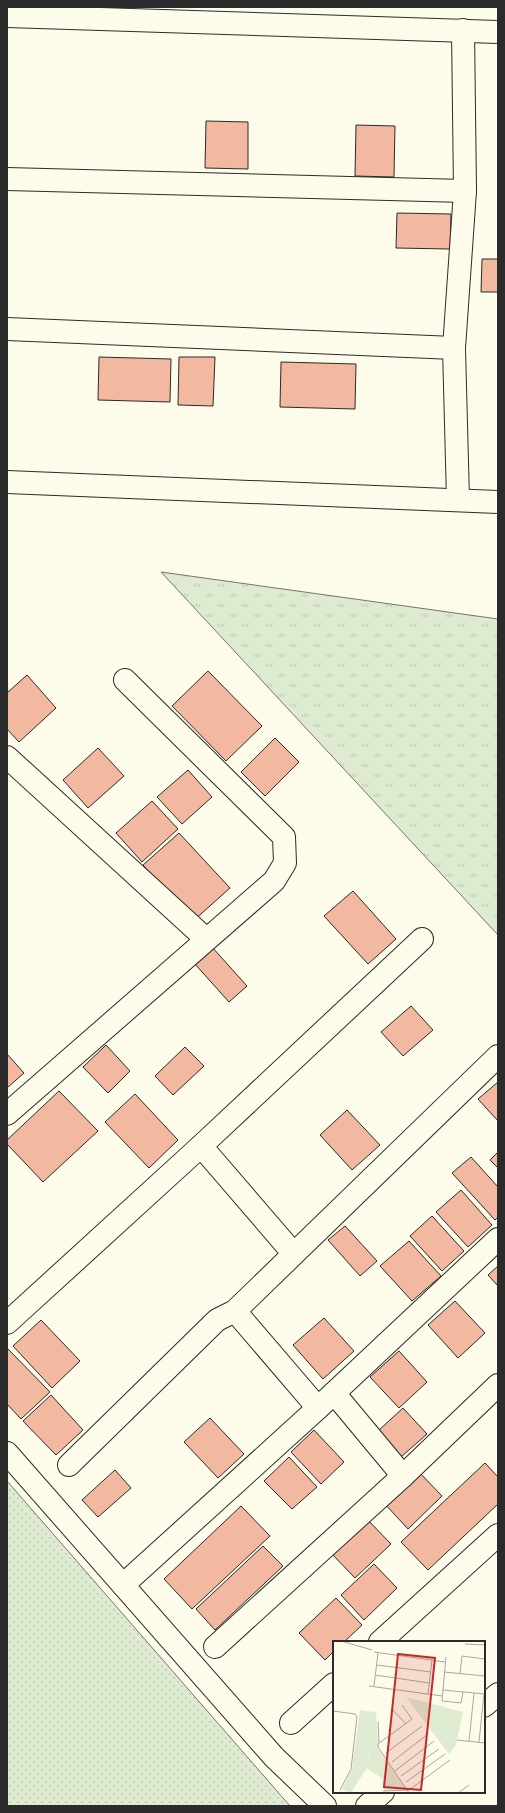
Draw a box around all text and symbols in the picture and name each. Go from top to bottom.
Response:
inset map [333,1641,485,1793]

